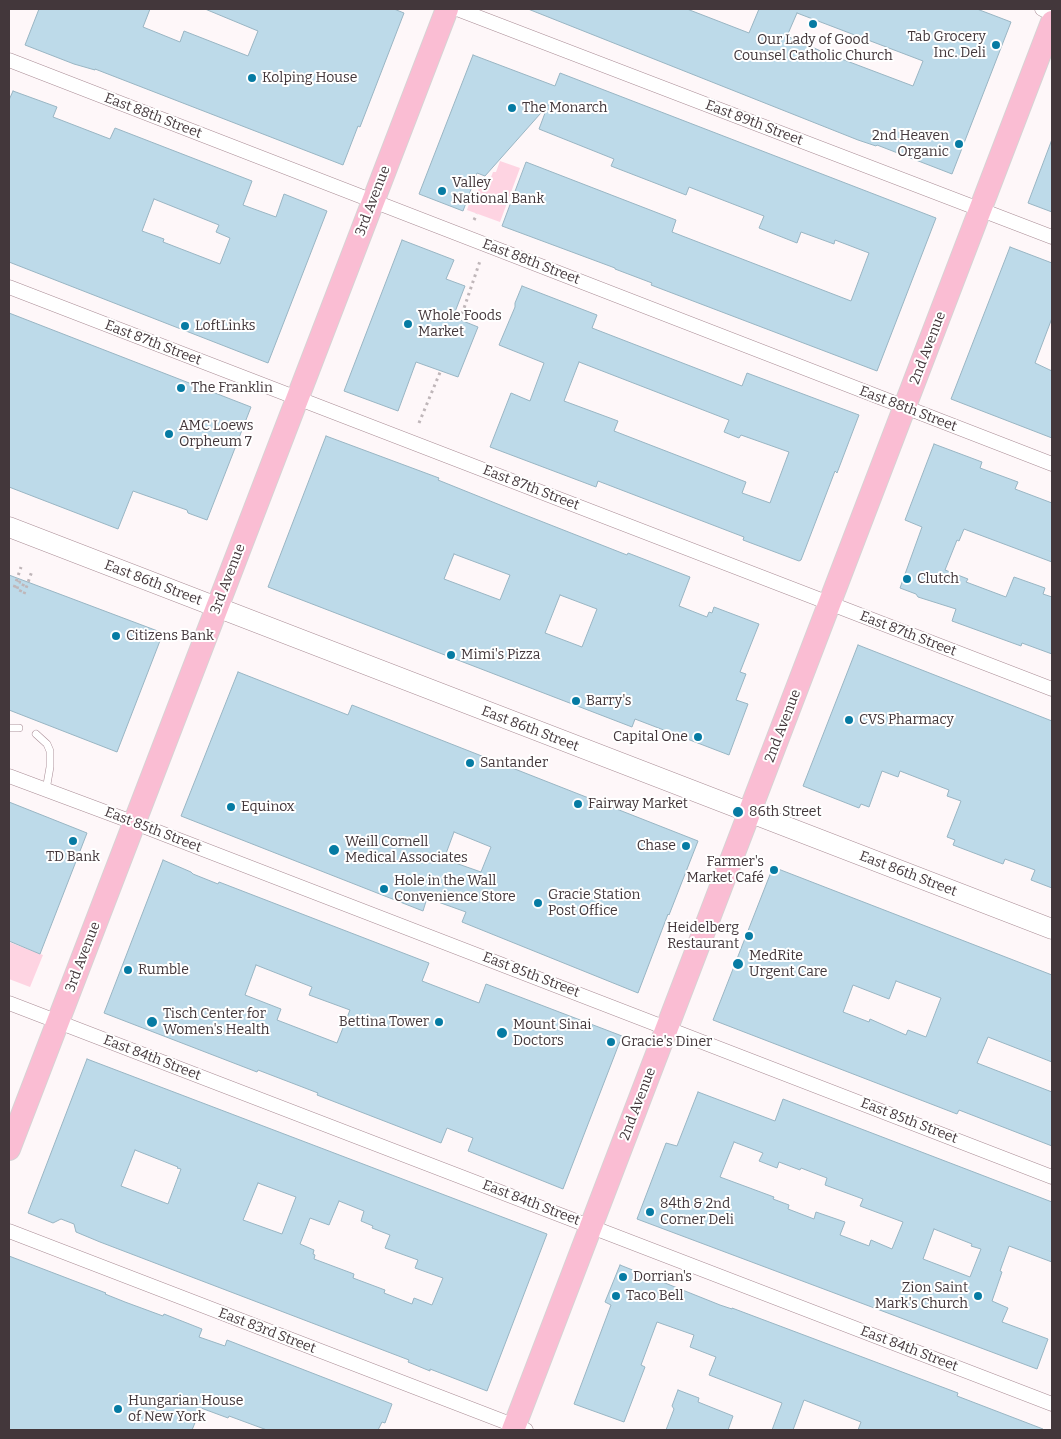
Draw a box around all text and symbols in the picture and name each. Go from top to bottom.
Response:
marker: Our Lady of Good Counsel Catholic Church [807,18,819,30]
place label: Tab Grocery Inc. Deli [907,29,986,62]
place label: Our Lady of Good Counsel Catholic Church [733,32,893,64]
marker: Tab Grocery Inc. Deli [990,39,1002,51]
place label: Kolping House [262,70,357,86]
marker: Kolping House [246,72,258,84]
street label: East 88th Street [102,90,204,142]
street label: East 89th Street [703,97,805,149]
place label: The Monarch [522,100,607,116]
marker: The Monarch [506,102,518,114]
place label: 2nd Heaven Organic [872,128,949,160]
marker: 2nd Heaven Organic [953,138,965,150]
street label: 3rd Avenue [352,164,394,238]
place label: Valley National Bank [452,175,544,208]
marker: Valley National Bank [436,185,448,197]
street label: East 88th Street [480,236,582,288]
place label: Whole Foods Market [418,308,502,341]
street label: 2nd Avenue [906,309,950,387]
street label: East 87th Street [102,317,204,369]
place label: LoftLinks [195,318,255,334]
marker: Whole Foods Market [402,318,414,330]
marker: LoftLinks [179,320,191,332]
place label: The Franklin [191,380,273,396]
marker: The Franklin [175,382,187,394]
street label: East 88th Street [857,383,959,435]
place label: AMC Loews Orpheum 7 [179,418,253,451]
marker: AMC Loews Orpheum 7 [163,428,175,440]
street label: East 87th Street [480,462,582,514]
street label: 3rd Avenue [207,542,249,616]
street label: East 86th Street [102,557,204,609]
place label: Clutch [917,571,959,587]
marker: Clutch [901,573,913,585]
street label: East 87th Street [857,608,959,660]
place label: Citizens Bank [126,628,214,644]
marker: Citizens Bank [110,630,122,642]
place label: Mimi's Pizza [461,647,540,663]
marker: Mimi's Pizza [445,649,457,661]
street label: 2nd Avenue [761,687,805,765]
place label: Barry's [586,693,631,709]
marker: Barry's [570,695,582,707]
street label: East 86th Street [479,703,581,755]
place label: CVS Pharmacy [859,712,954,728]
marker: CVS Pharmacy [843,714,855,726]
place label: Capital One [613,729,688,745]
marker: Capital One [692,731,704,743]
place label: Santander [480,755,548,771]
marker: Santander [464,757,476,769]
place label: Fairway Market [588,796,688,812]
marker: Fairway Market [572,798,584,810]
place label: Equinox [241,799,295,815]
marker: Equinox [225,801,237,813]
street label: East 85th Street [102,804,204,856]
place label: 86th Street [749,804,822,820]
marker: 86th Street [731,805,745,819]
place label: Weill Cornell Medical Associates [345,834,468,866]
marker: TD Bank [67,835,79,847]
place label: Chase [637,838,676,854]
marker: Chase [680,840,692,852]
marker: Weill Cornell Medical Associates [327,843,341,857]
street label: East 86th Street [857,848,959,900]
place label: TD Bank [46,849,100,865]
place label: Farmer's Market Café [686,854,764,886]
marker: Farmer's Market Café [768,864,780,876]
place label: Hole in the Wall Convenience Store [394,873,516,906]
marker: Hole in the Wall Convenience Store [378,883,390,895]
place label: Gracie Station Post Office [548,887,640,920]
marker: Gracie Station Post Office [532,897,544,909]
street label: 3rd Avenue [62,920,104,994]
place label: Heidelberg Restaurant [667,920,739,952]
marker: Heidelberg Restaurant [743,930,755,942]
place label: MedRite Urgent Care [749,948,827,980]
street label: East 85th Street [480,949,582,1001]
marker: MedRite Urgent Care [731,957,745,971]
place label: Rumble [138,962,189,978]
marker: Rumble [122,964,134,976]
place label: Tisch Center for Women's Health [163,1006,269,1038]
place label: Bettina Tower [339,1014,429,1030]
marker: Tisch Center for Women's Health [145,1015,159,1029]
marker: Bettina Tower [433,1016,445,1028]
place label: Mount Sinai Doctors [513,1017,592,1050]
marker: Mount Sinai Doctors [495,1026,509,1040]
street label: East 84th Street [101,1032,203,1084]
place label: Gracie's Diner [621,1034,712,1050]
marker: Gracie's Diner [605,1036,617,1048]
street label: 2nd Avenue [616,1065,660,1143]
street label: East 85th Street [858,1095,960,1147]
street label: East 84th Street [480,1177,582,1229]
place label: 84th & 2nd Corner Deli [660,1196,734,1228]
marker: 84th & 2nd Corner Deli [644,1206,656,1218]
place label: Dorrian's [633,1269,692,1285]
marker: Dorrian's [617,1271,629,1283]
place label: Zion Saint Mark's Church [875,1280,968,1312]
place label: Taco Bell [626,1288,683,1304]
marker: Taco Bell [610,1290,622,1302]
marker: Zion Saint Mark's Church [972,1290,984,1302]
street label: East 83rd Street [216,1305,318,1357]
street label: East 84th Street [858,1323,960,1375]
place label: Hungarian House of New York [128,1393,243,1425]
marker: Hungarian House of New York [112,1403,124,1415]

